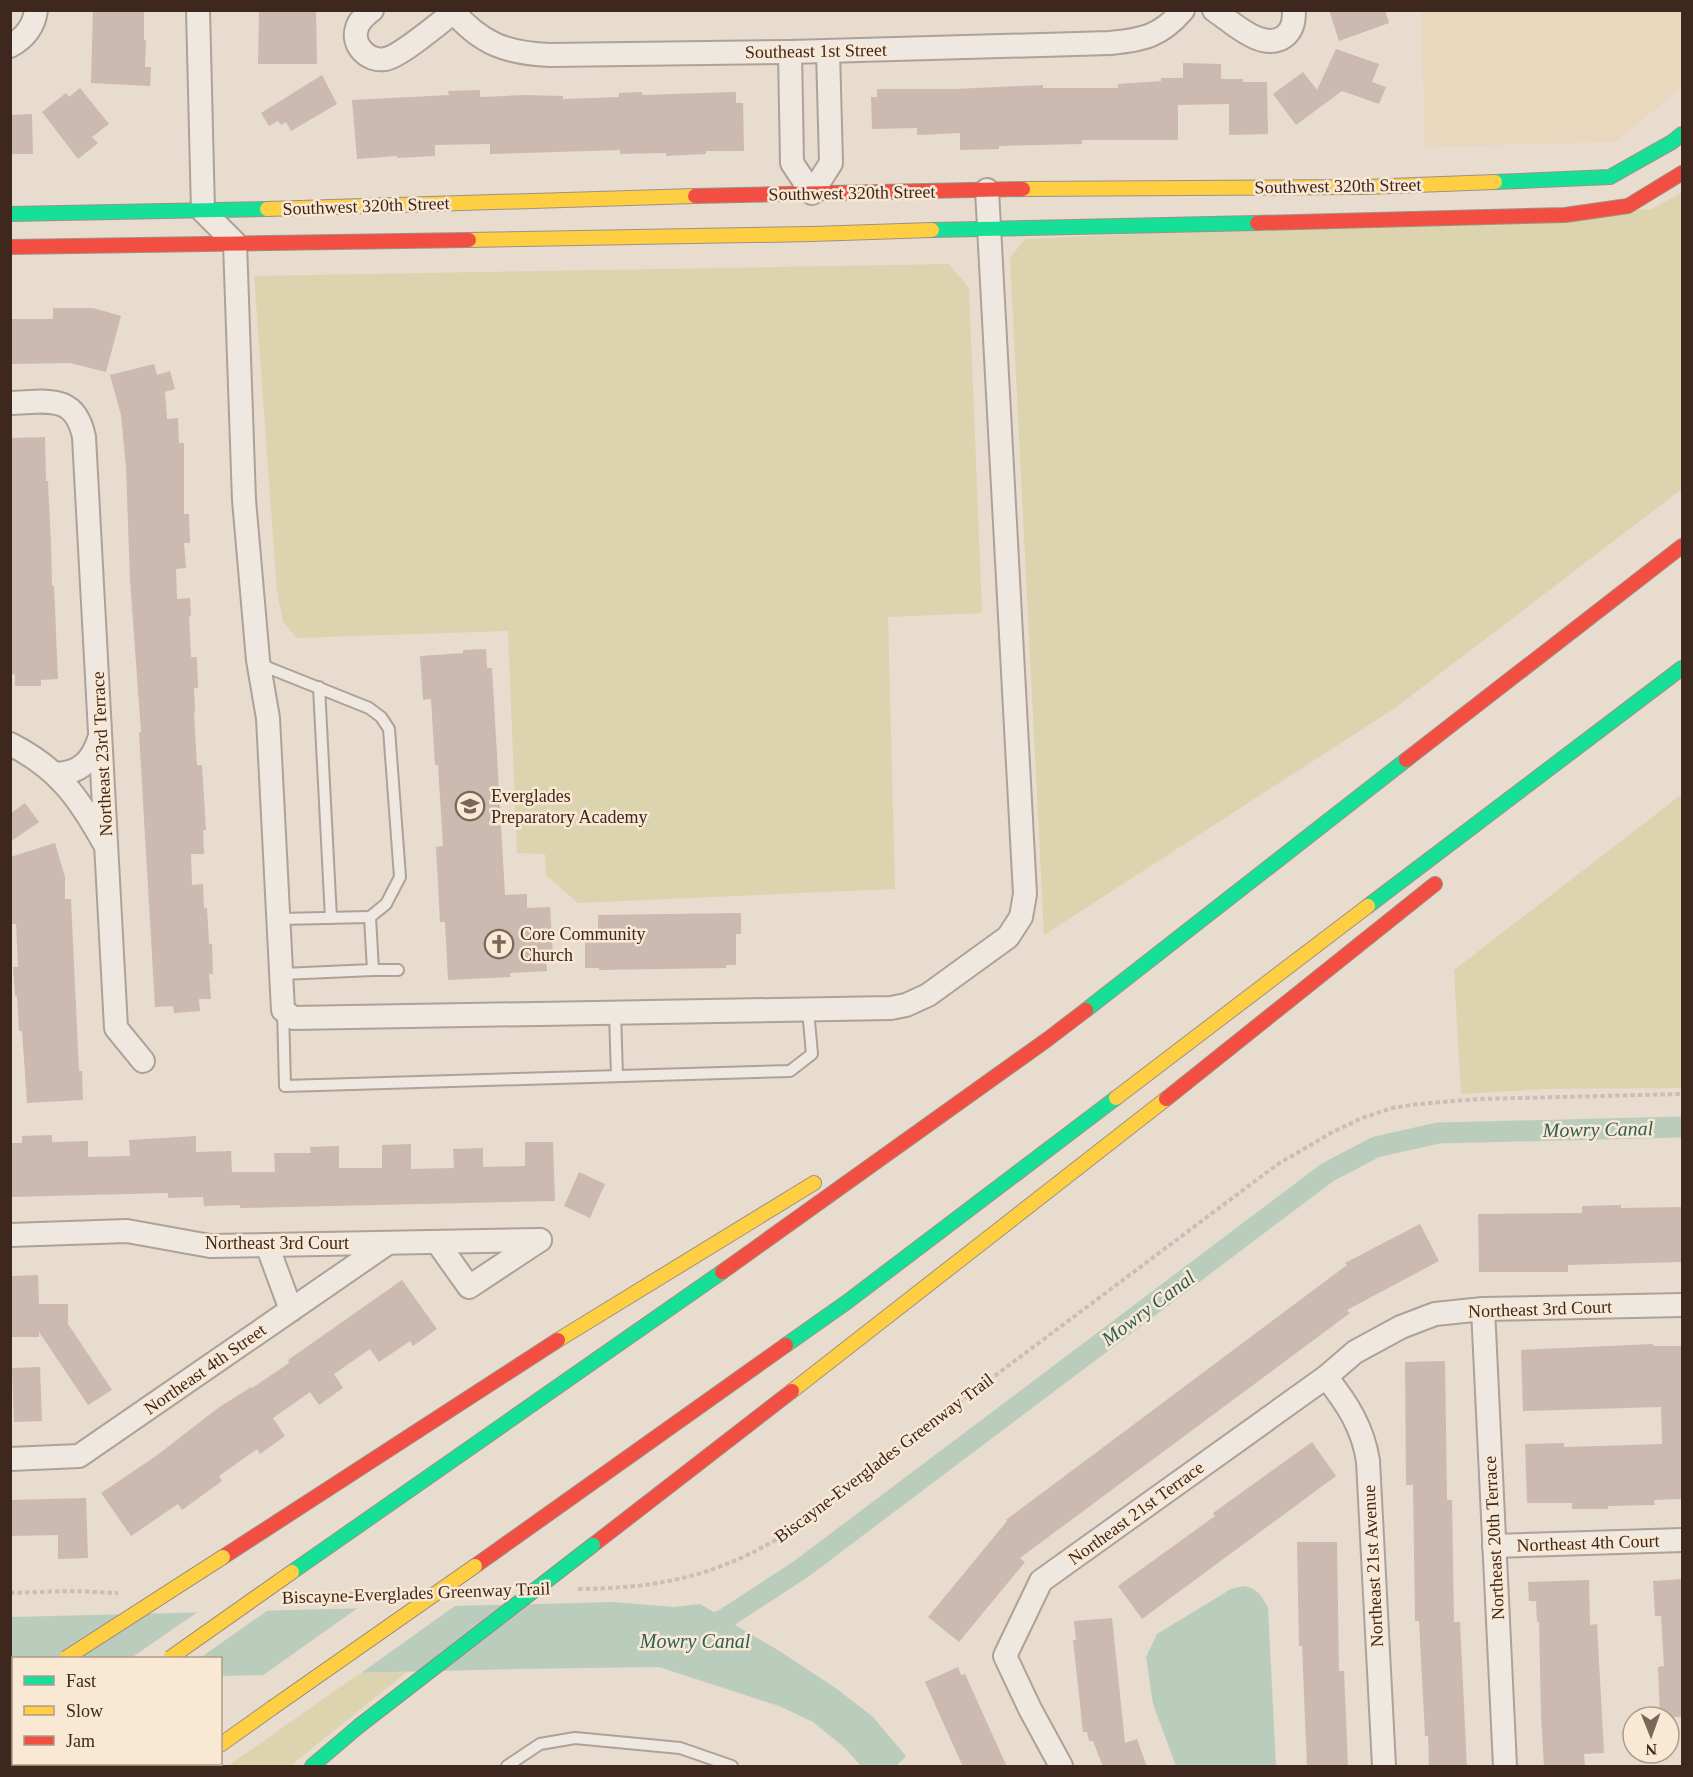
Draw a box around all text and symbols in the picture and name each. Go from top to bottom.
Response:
street label: Southeast 1st Street [745,40,887,62]
street label: Southwest 320th Street [1254,175,1422,197]
street label: Southwest 320th Street [768,182,936,204]
street label: Southwest 320th Street [282,193,450,219]
street label: Northeast 23rd Terrace [88,671,116,837]
place label: Everglades Preparatory Academy [491,786,647,827]
school or university icon: Everglades Preparatory Academy [454,790,486,822]
place label: Core Community Church [520,924,646,965]
church icon: Core Community Church [483,928,515,960]
water label: Mowry Canal [1542,1117,1654,1142]
street label: Northeast 3rd Court [205,1233,349,1253]
water label: Mowry Canal [1096,1266,1200,1351]
street label: Northeast 3rd Court [1468,1296,1612,1322]
street label: Northeast 4th Street [140,1320,270,1418]
street label: Biscayne-Everglades Greenway Trail [771,1369,997,1547]
street label: Northeast 20th Terrace [1480,1455,1508,1621]
street label: Northeast 21st Terrace [1064,1457,1208,1569]
street label: Northeast 21st Avenue [1359,1484,1387,1648]
street label: Northeast 4th Court [1516,1531,1660,1555]
street label: Biscayne-Everglades Greenway Trail [281,1578,551,1608]
water label: Mowry Canal [639,1630,751,1653]
legend [12,1657,222,1765]
text: Fast [66,1671,96,1691]
text: Slow [66,1701,103,1721]
north arrow [1621,1705,1681,1765]
text: Jam [66,1731,95,1751]
text: N [1645,1741,1657,1758]

